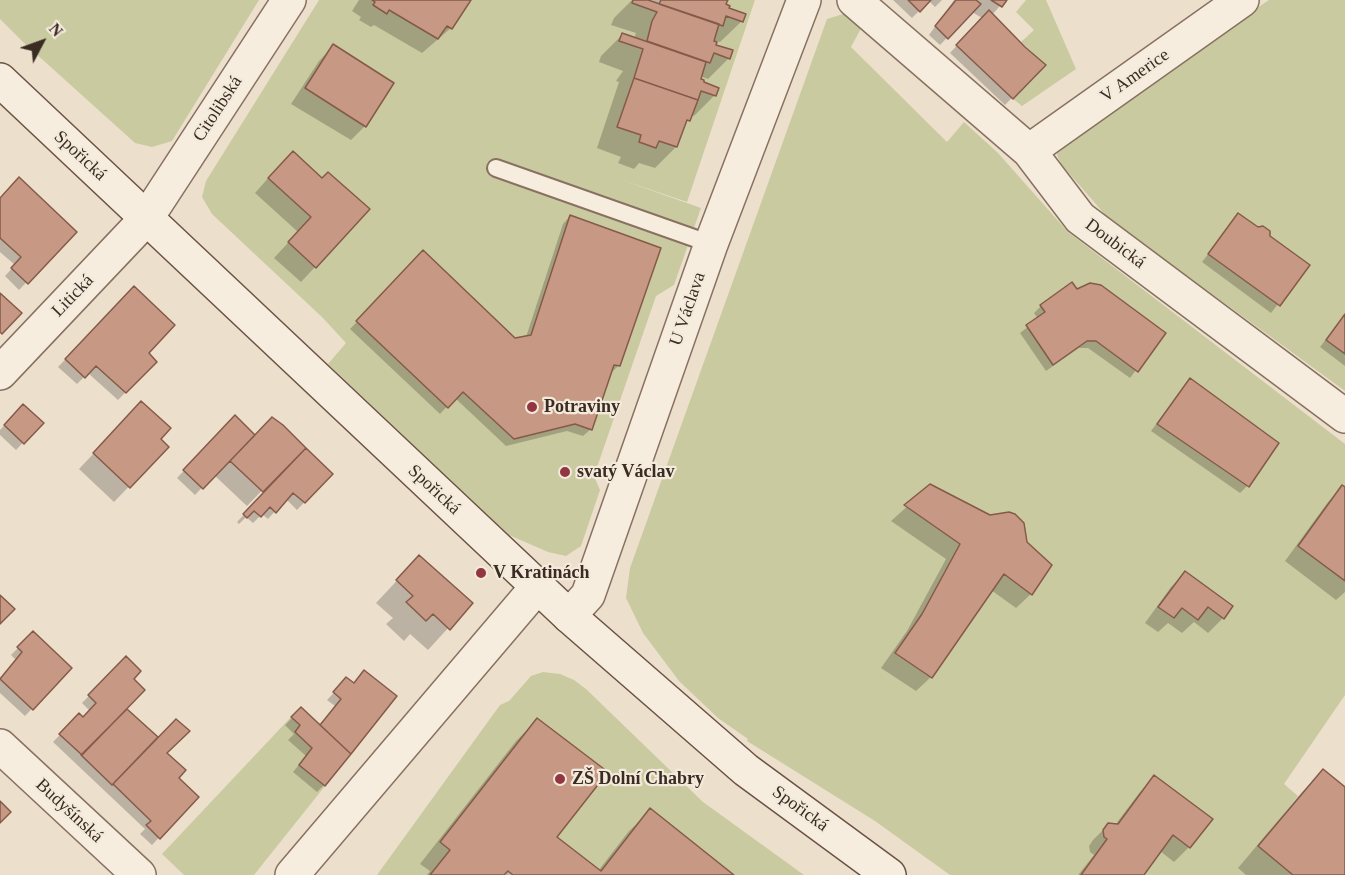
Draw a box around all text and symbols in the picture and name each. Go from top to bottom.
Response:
north arrow [12,12,72,72]
text: N [46,20,66,40]
street label: V Americe [1096,44,1174,108]
street label: Citolibská [189,72,247,146]
street label: Spořická [49,126,111,186]
street label: Doubická [1081,214,1149,274]
street label: U Václava [665,269,711,349]
street label: Litická [48,270,98,322]
place label: Potraviny [544,396,620,418]
marker: Potraviny [525,400,539,414]
street label: Spořická [403,460,465,520]
place label: svatý Václav [577,461,674,483]
marker: svatý Václav [558,465,572,479]
place label: V Kratinách [493,562,589,584]
marker: V Kratinách [474,566,488,580]
place label: ZŠ Dolní Chabry [572,768,704,790]
marker: ZŠ Dolní Chabry [553,772,567,786]
street label: Budyšínská [31,774,107,848]
street label: Spořická [768,781,832,837]

